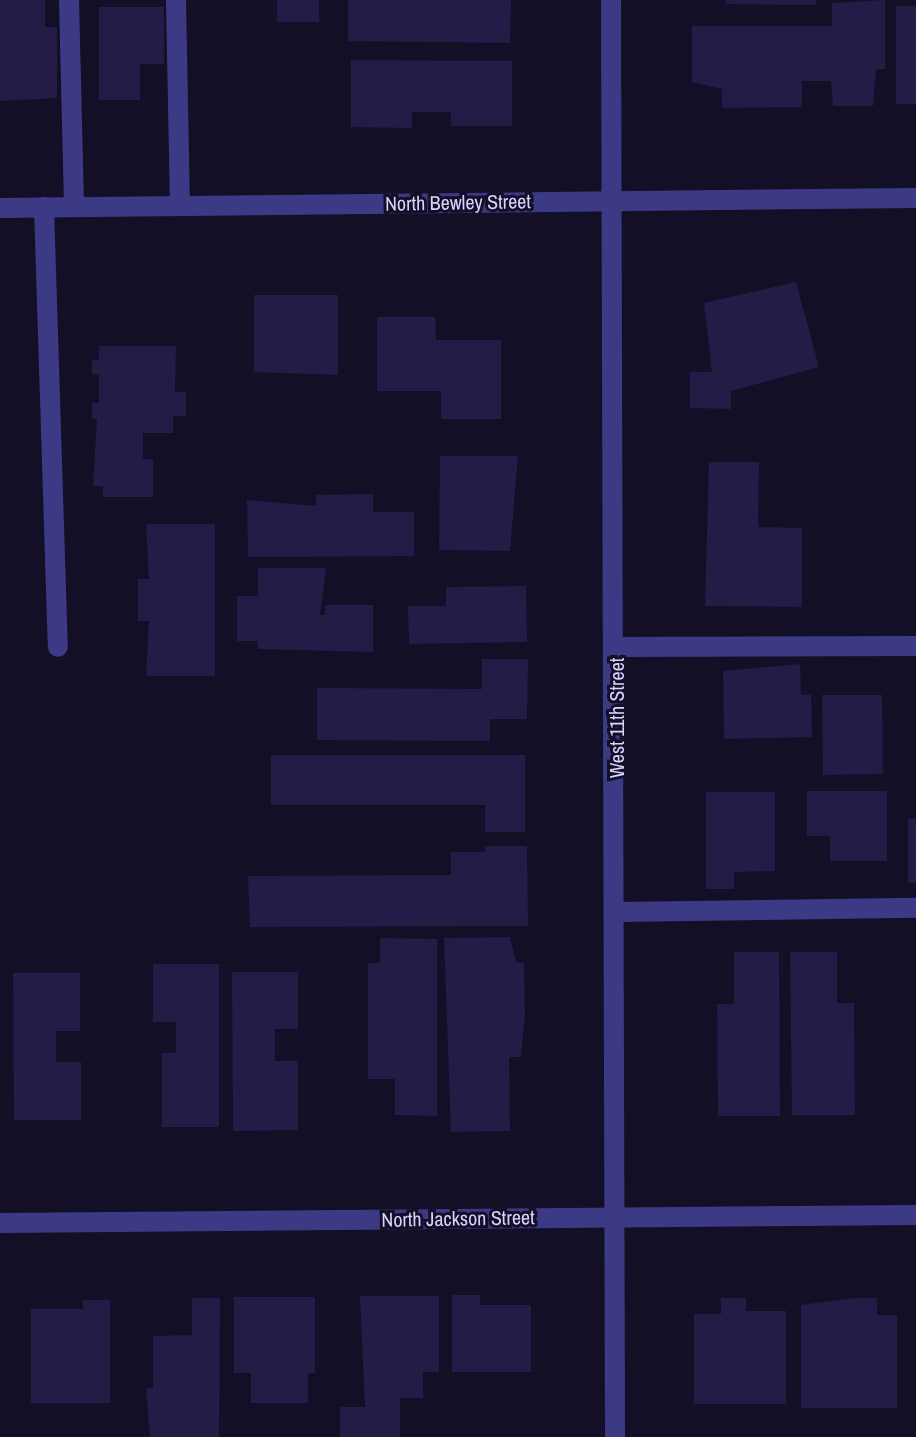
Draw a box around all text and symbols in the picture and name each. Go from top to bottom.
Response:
street label: North Bewley Street [385,189,531,215]
street label: West 11th Street [604,658,628,778]
street label: North Jackson Street [381,1205,535,1231]

